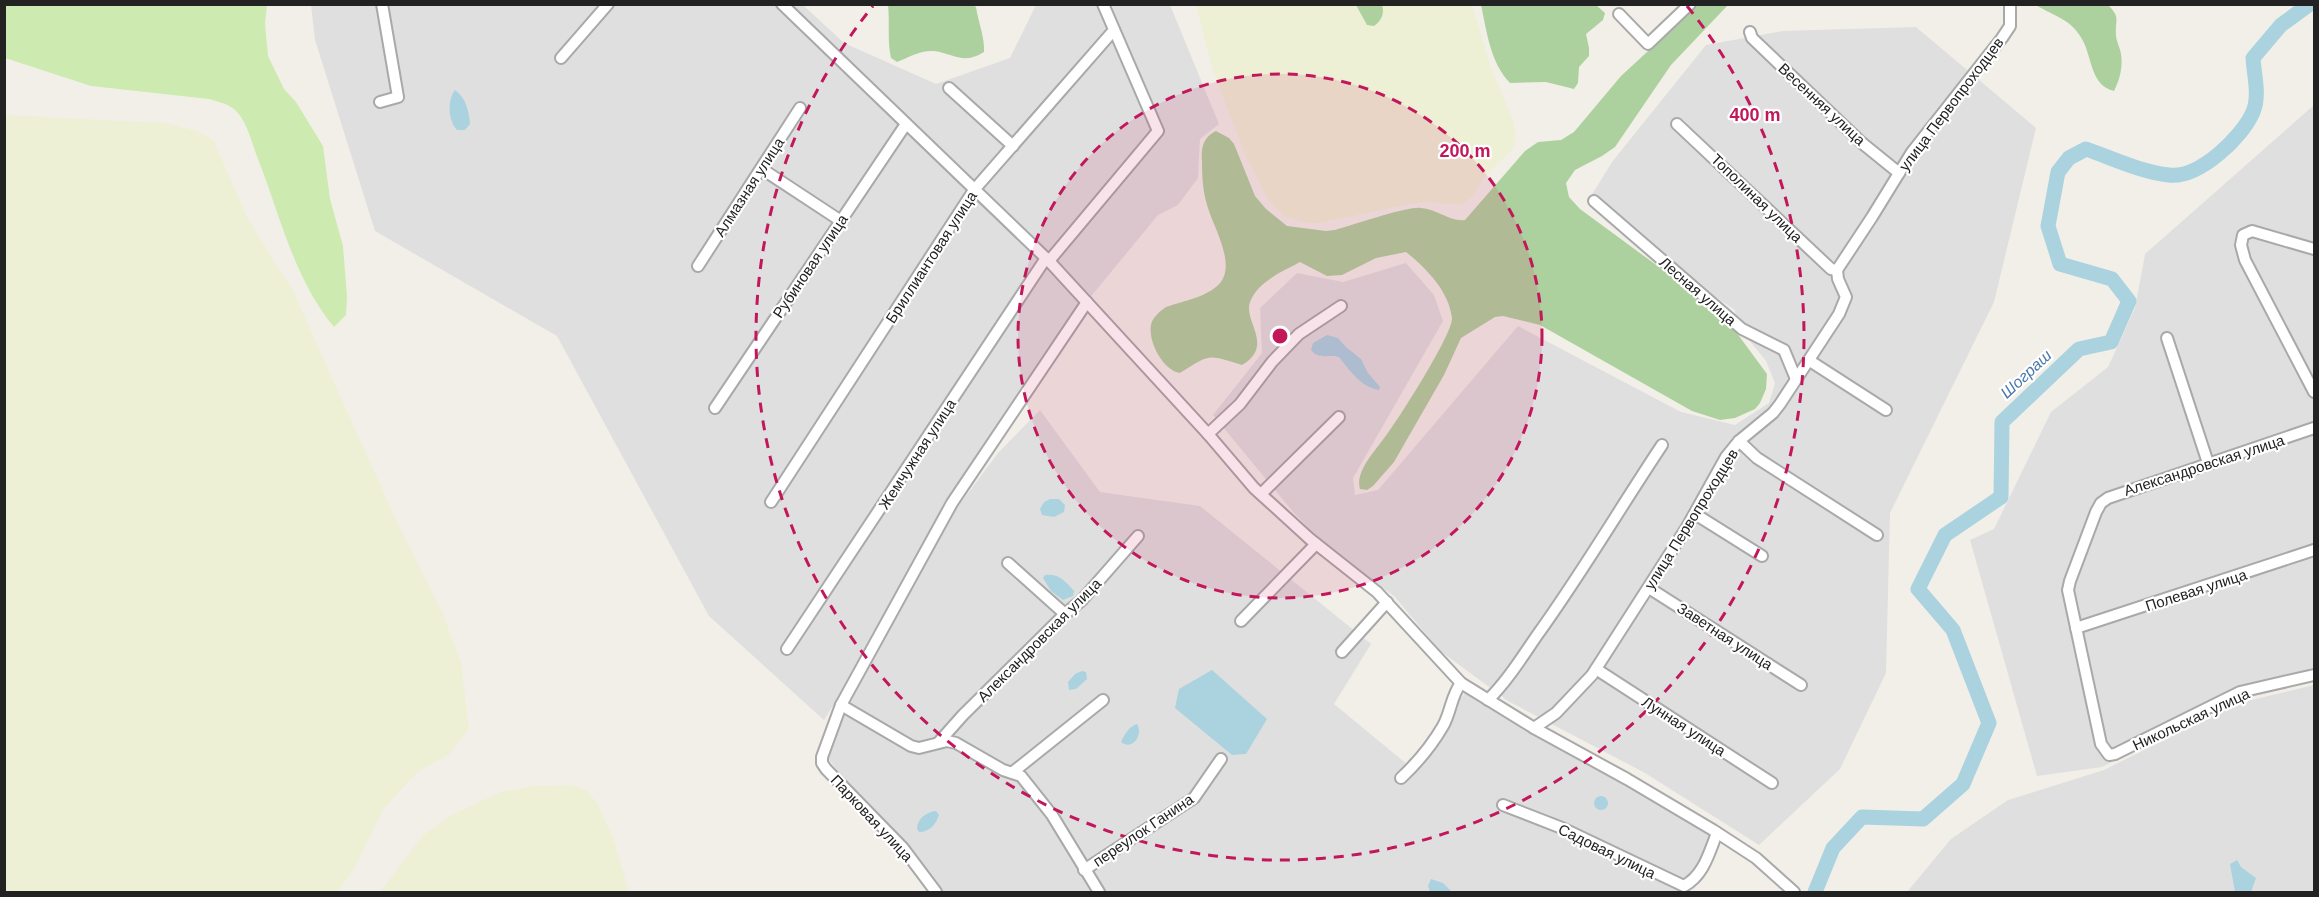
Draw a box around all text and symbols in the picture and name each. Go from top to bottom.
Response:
street label: улица Первопроходцев [1895,34,2007,174]
street label: Весенняя улица [1775,59,1869,149]
text: 400 m [1729,105,1781,125]
street label: Алмазная улица [711,134,788,240]
text: 200 m [1439,141,1491,161]
street label: Тополиная улица [1708,150,1806,246]
street label: Бриллиантовая улица [882,187,980,326]
street label: Рубиновая улица [769,211,851,321]
street label: Лесная улица [1656,253,1740,329]
centre of rings [1270,326,1290,346]
water label: Шограш [1997,346,2055,402]
street label: Жемчужная улица [875,395,959,512]
street label: Александровская улица [2122,431,2287,499]
street label: улица Первопроходцев [1641,446,1741,592]
street label: Полевая улица [2143,565,2249,614]
street label: Александровская улица [974,574,1105,705]
street label: Заветная улица [1674,599,1776,673]
street label: Никольская улица [2130,684,2253,753]
street label: Лунная улица [1639,693,1729,760]
street label: Парковая улица [828,771,917,865]
street label: переулок Ганина [1090,790,1197,870]
street label: Садовая улица [1556,820,1659,882]

